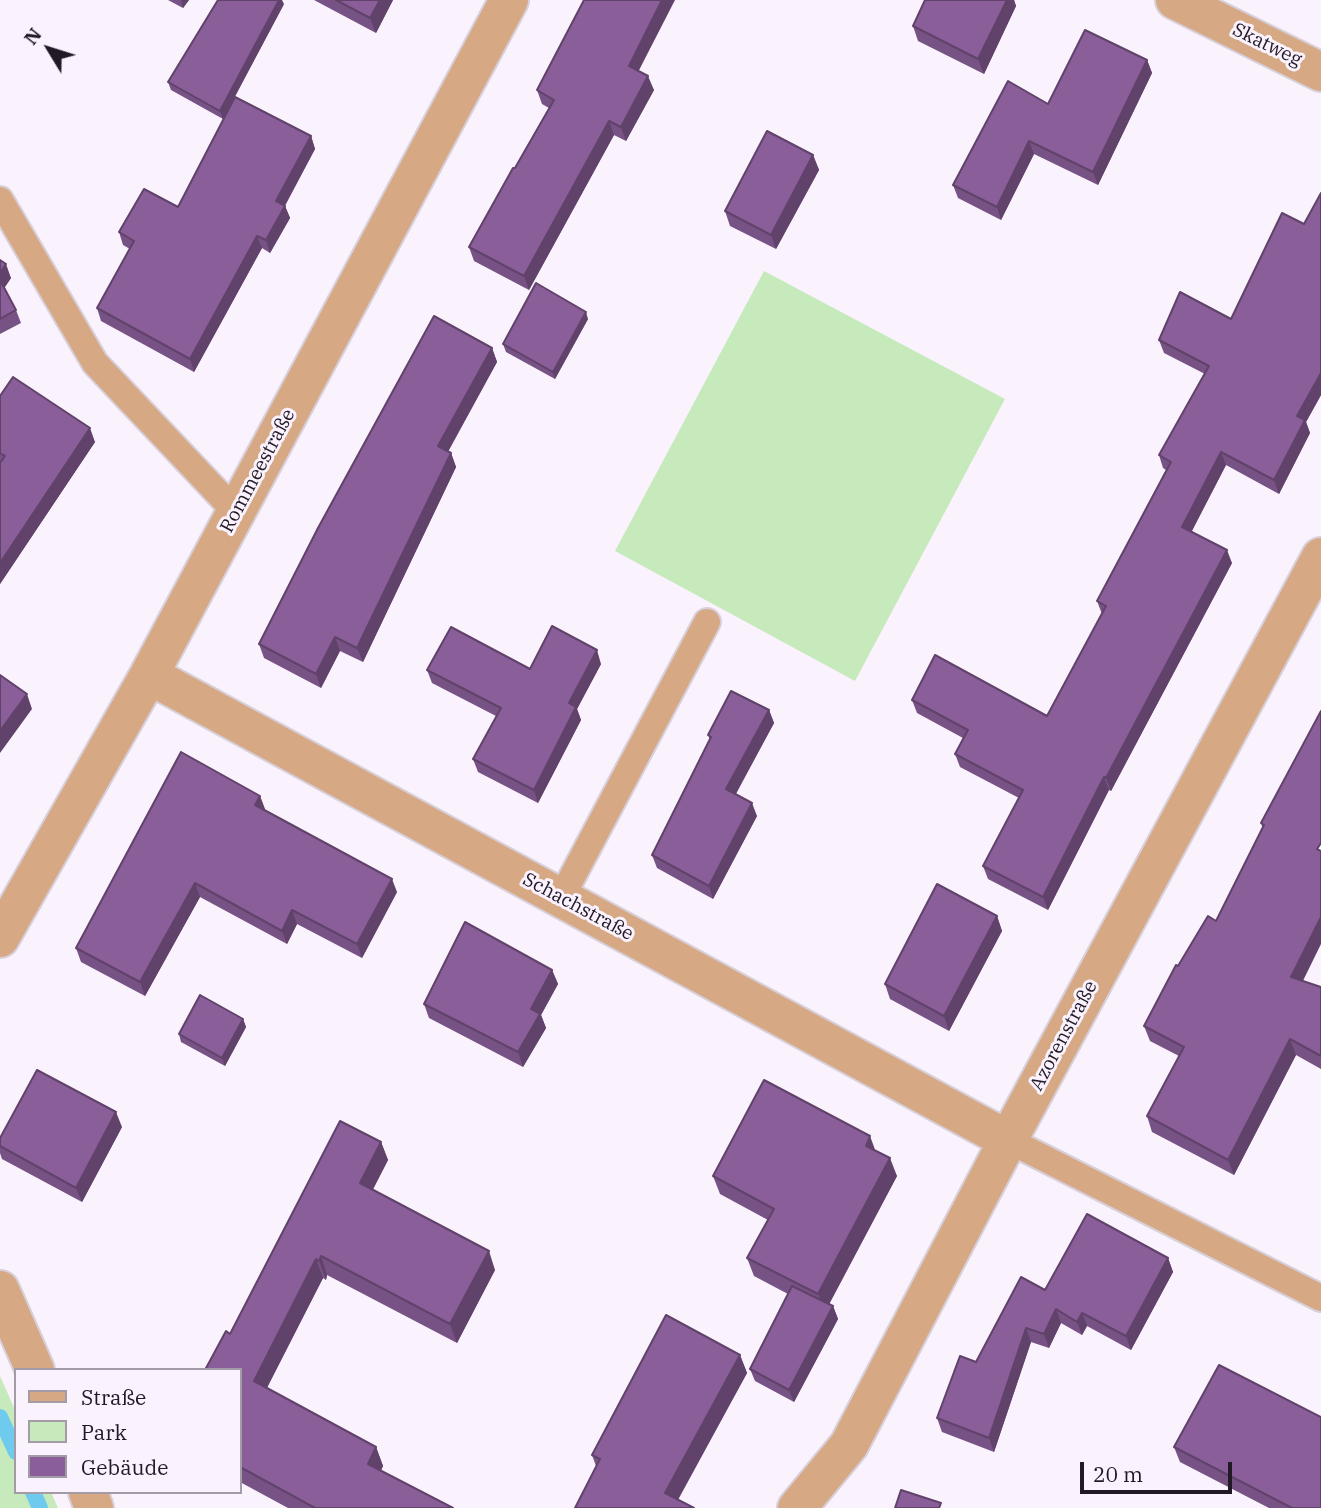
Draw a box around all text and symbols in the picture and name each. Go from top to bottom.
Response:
north arrow [14,14,84,84]
street label: Skatweg [1229,18,1305,72]
text: N [18,23,47,49]
street label: Rommeestraße [216,405,300,537]
street label: Schachstraße [519,868,637,946]
street label: Azorenstraße [1025,977,1103,1095]
legend [14,1368,242,1494]
text: Straße [81,1383,146,1411]
text: Park [81,1418,127,1446]
scale bar [1083,1448,1235,1492]
text: Gebäude [81,1453,169,1481]
text: 20 m [1093,1460,1143,1488]

